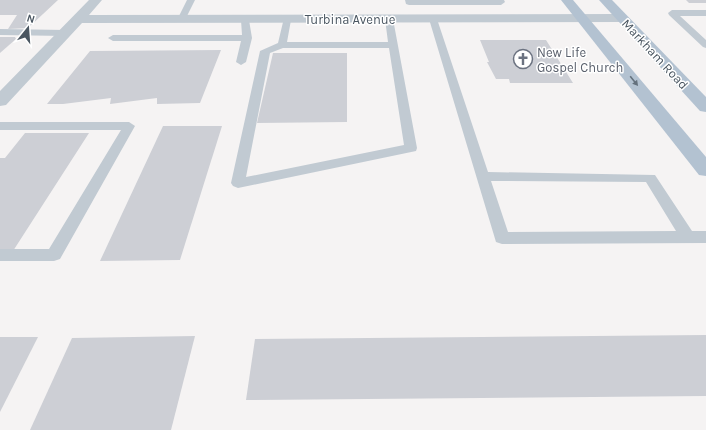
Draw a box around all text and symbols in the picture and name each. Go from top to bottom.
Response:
north arrow [8,8,48,48]
text: N [25,12,36,26]
street label: Turbina Avenue [305,12,396,27]
street label: Markham Road [619,16,691,92]
place label: New Life Gospel Church [537,45,623,75]
church icon: New Life Gospel Church [512,48,534,70]
one-way arrow [629,76,638,87]

